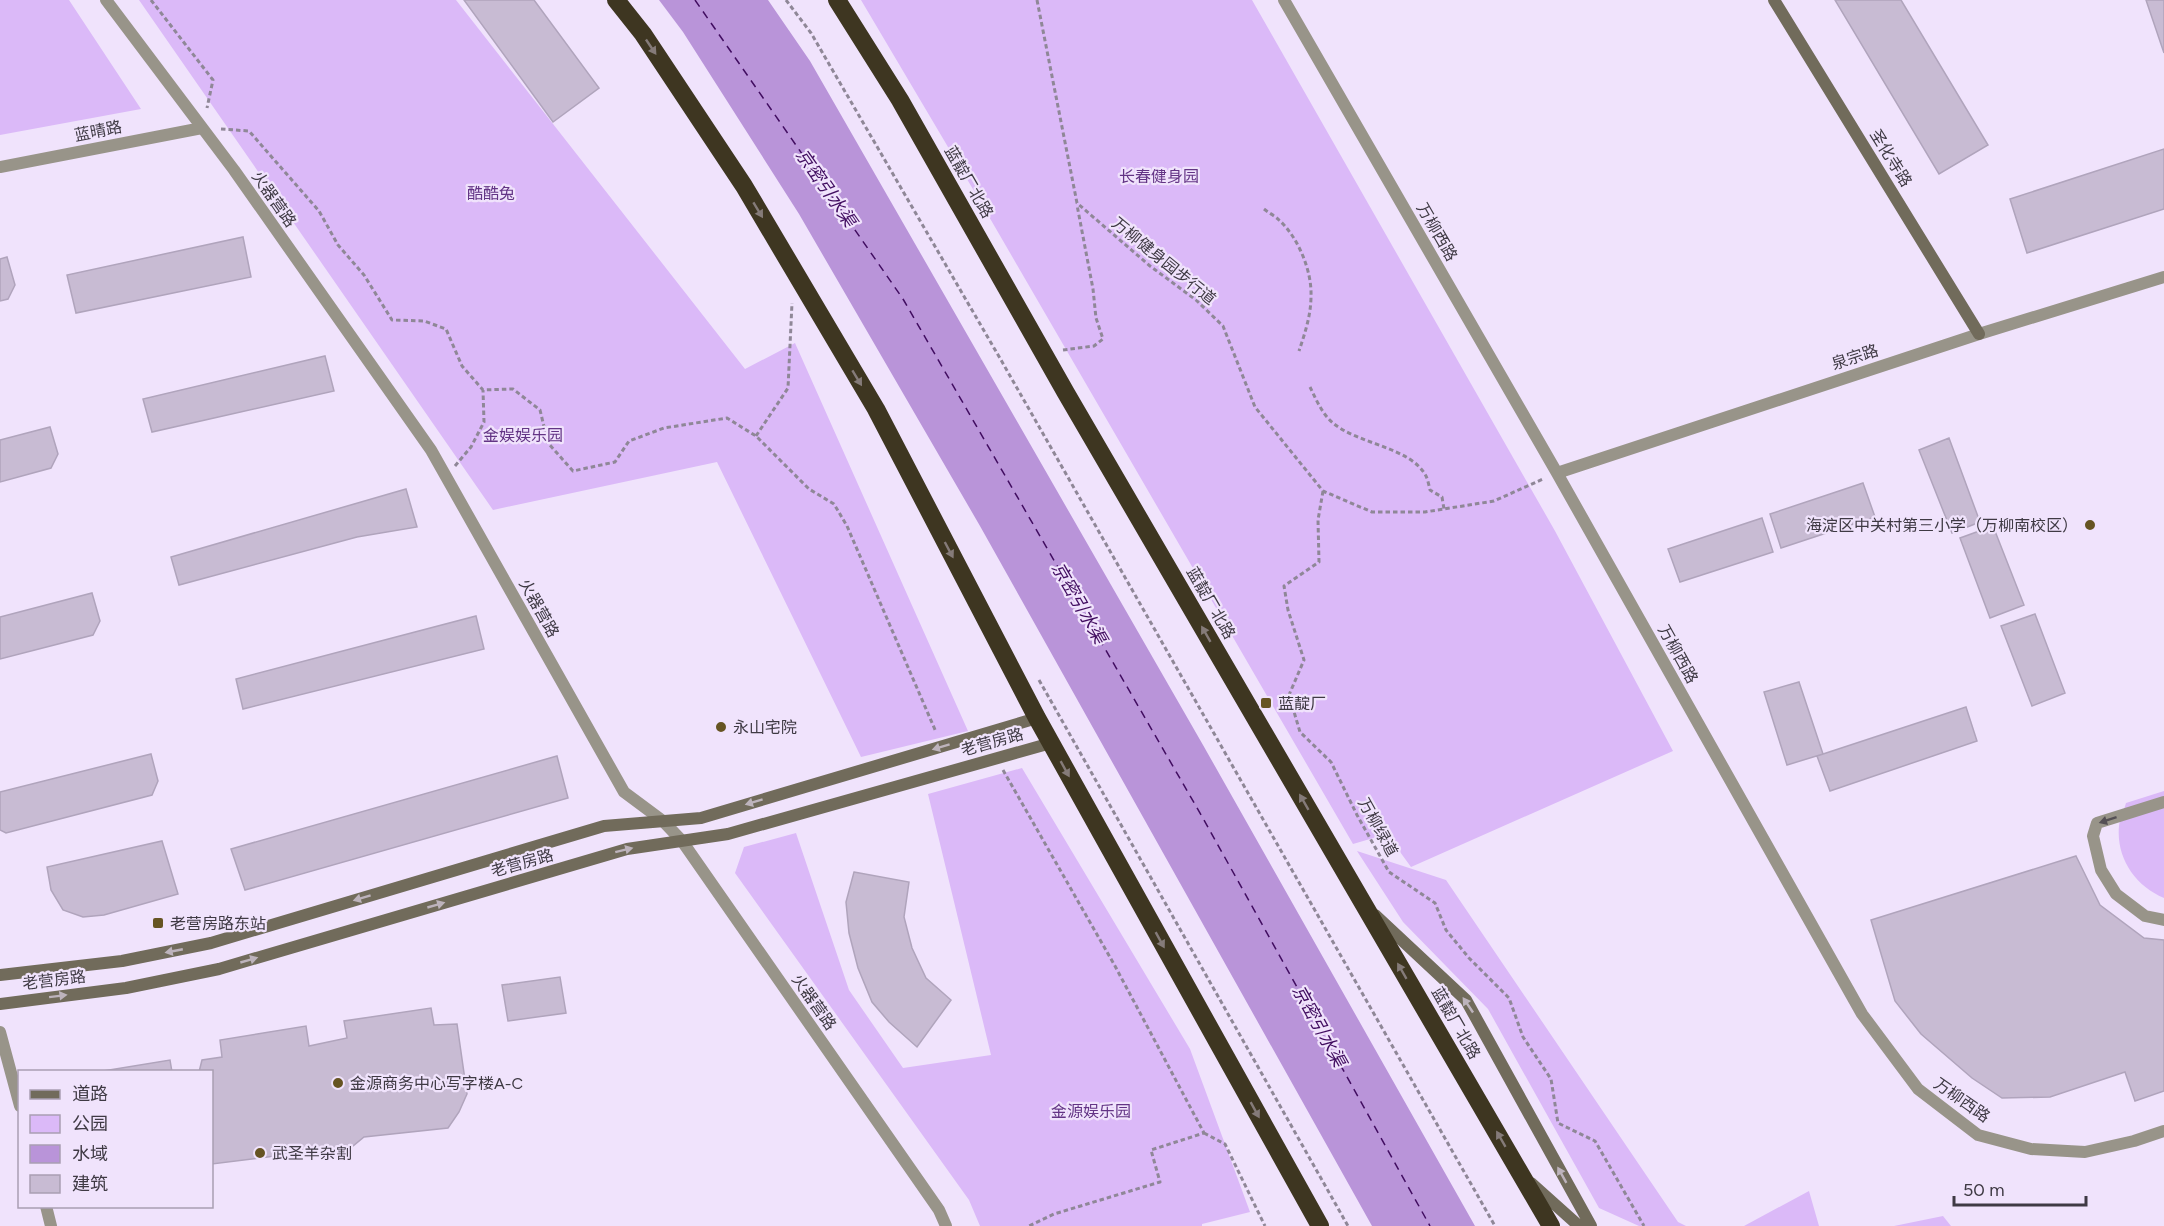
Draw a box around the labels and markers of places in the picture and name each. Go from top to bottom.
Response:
place label: 海淀区中关村第三小学（万柳南校区） [1806,516,2078,535]
marker: 海淀区中关村第三小学（万柳南校区） [2083,518,2097,532]
place label: 蓝靛厂 [1278,694,1326,713]
marker: 蓝靛厂 [1259,696,1273,710]
place label: 永山宅院 [733,718,797,737]
marker: 永山宅院 [714,720,728,734]
place label: 老营房路东站 [170,914,266,933]
marker: 老营房路东站 [151,916,165,930]
place label: 金源商务中心写字楼A-C [350,1074,523,1093]
marker: 金源商务中心写字楼A-C [331,1076,345,1090]
place label: 武圣羊杂割 [272,1144,352,1163]
marker: 武圣羊杂割 [253,1146,267,1160]

